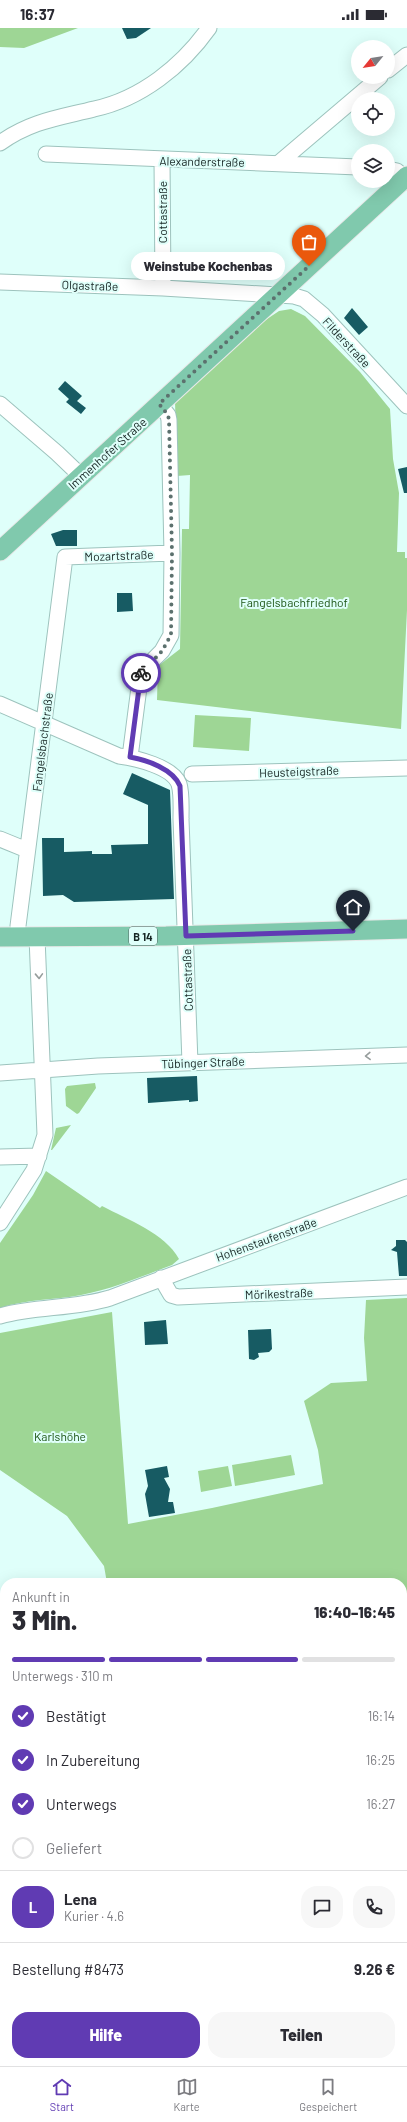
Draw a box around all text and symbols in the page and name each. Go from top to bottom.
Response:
text: 16:37 [20,5,54,23]
north arrow [351,40,395,84]
map controls [351,40,395,188]
button: locate [351,92,395,136]
button: layers [351,144,395,188]
street label: Alexanderstraße [159,153,245,169]
street label: Cottastraße [155,181,169,243]
pin [292,225,326,266]
icon: bag [298,231,320,253]
callout: Weinstube Kochenbas [131,252,285,280]
text: Weinstube Kochenbas [144,258,272,274]
street label: Olgastraße [62,277,118,293]
street label: Filderstraße [320,314,374,370]
street label: Immenhofer Straße [65,414,149,492]
street label: Mozartstraße [84,547,154,563]
park label: Fangelsbachfriedhof [240,595,348,609]
courier [121,653,161,693]
icon: bike [130,662,152,684]
street label: Fangelsbachstraße [29,692,55,792]
street label: Heusteigstraße [259,763,339,779]
pin [336,890,370,931]
icon: home [342,896,364,918]
road number: B 14 [129,927,157,945]
street label: Cottastraße [179,949,195,1011]
one-way arrow [34,973,43,979]
one-way arrow [365,1052,371,1060]
street label: Tübinger Straße [161,1054,245,1070]
street label: Hohenstaufenstraße [214,1214,318,1264]
street label: Mörikestraße [245,1285,313,1301]
park label: Karlshöhe [34,1429,86,1443]
text: Ankunft in [12,1589,70,1605]
text: 16:40–16:45 [314,1603,395,1621]
text: 3 Min. [12,1604,78,1635]
text: Unterwegs · 310 m [12,1668,113,1684]
icon: check [12,1705,34,1727]
text: Bestätigt [46,1707,106,1725]
text: 16:14 [368,1708,395,1724]
icon: check [12,1749,34,1771]
text: In Zubereitung [46,1751,140,1769]
text: 16:25 [366,1752,395,1768]
icon: check [12,1793,34,1815]
text: Unterwegs [46,1795,117,1813]
text: 16:27 [366,1796,395,1812]
text: Geliefert [46,1839,102,1857]
button: chat [301,1886,343,1928]
button: phone [353,1886,395,1928]
text: Lena [64,1890,97,1908]
text: L [29,1898,37,1916]
text: Kurier · 4.6 [64,1908,124,1924]
text: Bestellung #8473 [12,1960,124,1978]
text: 9.26 € [354,1960,395,1978]
button: Hilfe [12,2012,200,2058]
button: Teilen [208,2012,395,2058]
tab: Start [50,2076,74,2113]
tab: Karte [173,2076,200,2113]
tab: Gespeichert [299,2076,357,2113]

